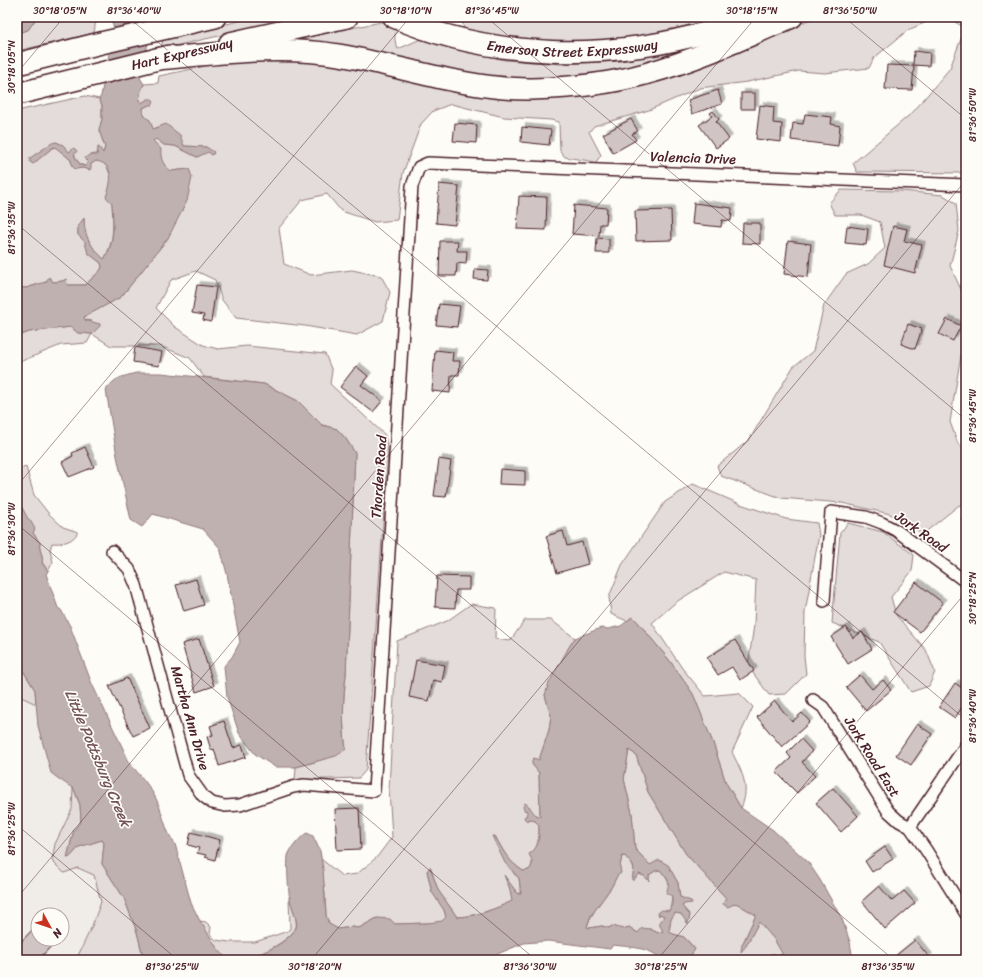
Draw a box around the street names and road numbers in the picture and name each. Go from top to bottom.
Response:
street label: Hart Expressway [129,30,236,78]
street label: Emerson Street Expressway [485,31,660,64]
street label: Valencia Drive [650,144,737,172]
street label: Thorden Road [364,433,394,520]
street label: Jork Road [888,504,954,561]
street label: Martha Ann Drive [163,663,217,773]
street label: Jork Road East [837,711,907,802]

